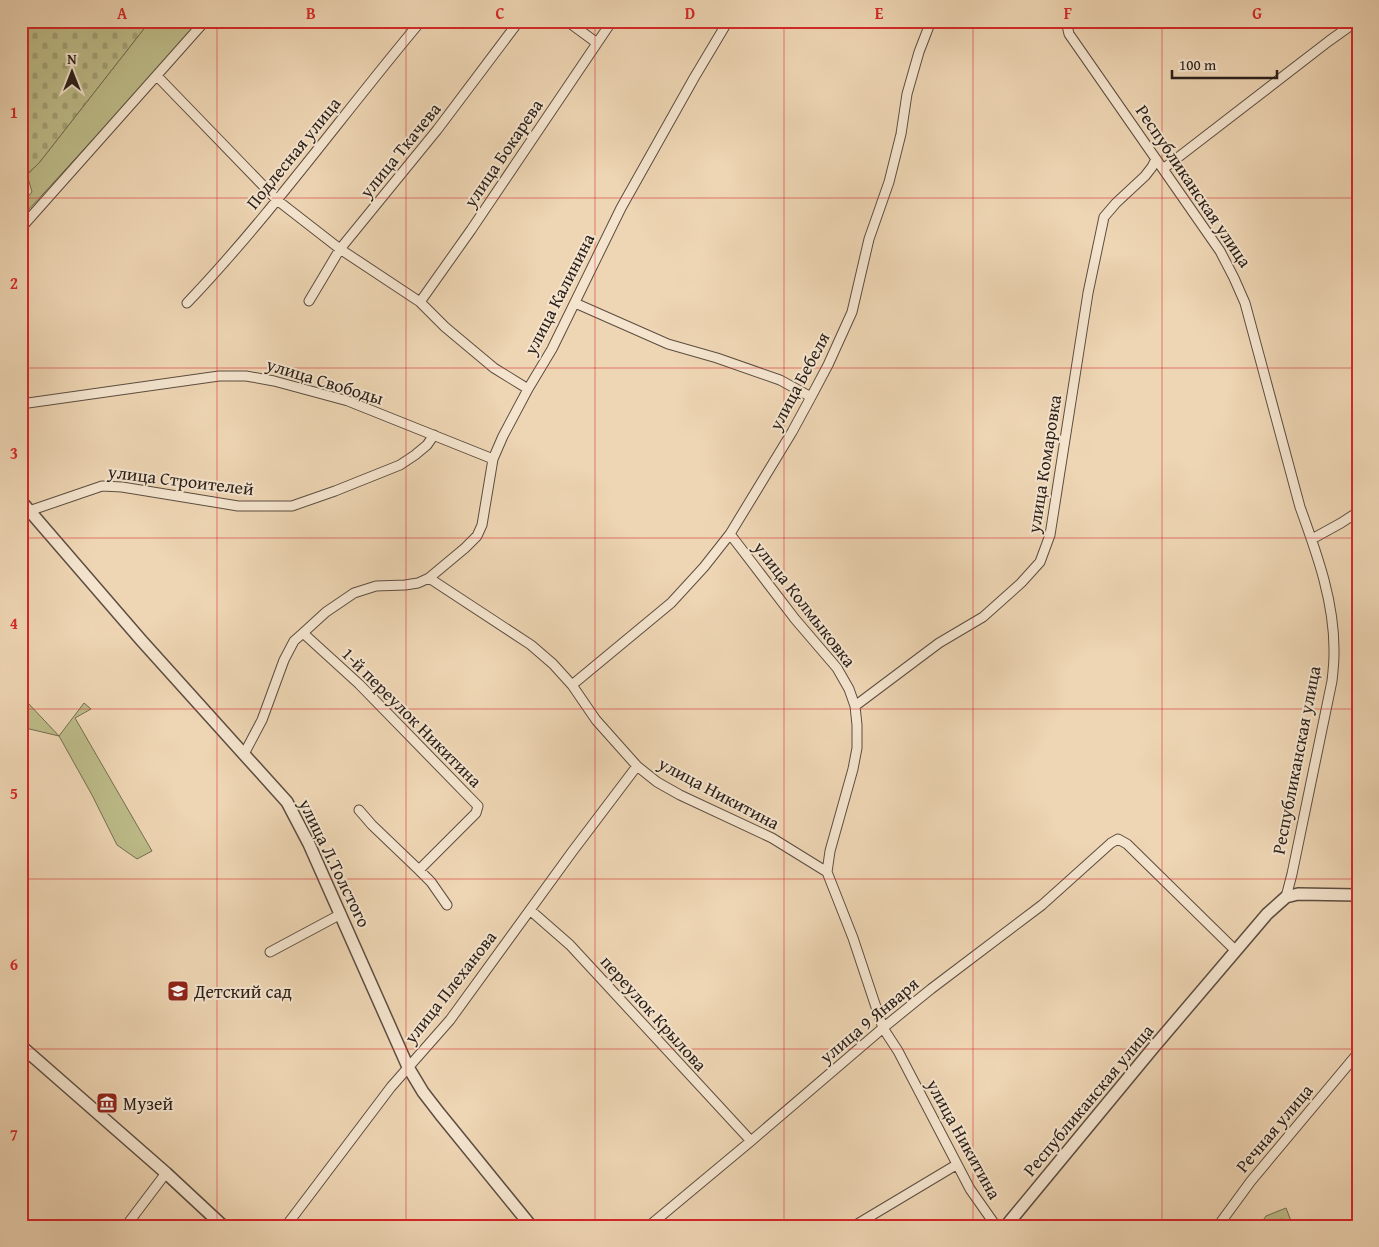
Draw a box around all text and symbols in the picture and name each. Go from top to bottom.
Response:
text: A [117,1,128,25]
text: B [306,1,316,25]
text: C [495,1,505,25]
text: D [685,1,695,25]
text: E [875,1,884,25]
text: F [1064,1,1072,25]
text: G [1252,1,1262,25]
north arrow [48,48,98,98]
scale bar [1172,48,1276,80]
text: N [67,49,77,69]
text: 100 m [1179,54,1217,75]
street label: Подлесная улица [239,91,347,215]
street label: улица Бокарева [456,93,550,213]
street label: улица Ткачева [352,96,447,204]
street label: Республиканская улица [1129,99,1259,273]
text: 1 [10,100,18,124]
street label: улица Калинина [516,228,601,360]
text: 2 [10,271,18,295]
street label: улица Бебеля [761,327,836,436]
street label: улица Свободы [262,350,387,412]
street label: улица Комаровка [1020,392,1068,536]
text: 3 [10,441,18,465]
street label: улица Строителей [105,458,256,502]
street label: улица Колмыковка [746,534,863,673]
text: 4 [10,611,18,635]
street label: 1-й переулок Никитина [336,641,489,794]
street label: Республиканская улица [1264,663,1328,856]
street label: улица Никитина [653,749,785,837]
text: 5 [10,781,18,805]
street label: улица Л.Толстого [292,793,378,932]
street label: улица Плеханова [397,924,503,1050]
street label: переулок Крылова [594,949,714,1077]
text: 6 [10,952,18,976]
street label: улица 9 Января [813,970,925,1070]
place label: Детский сад [193,978,292,1005]
school or university icon: Детский сад [166,979,190,1003]
street label: Республиканская улица [1016,1018,1160,1182]
street label: улица Никитина [919,1073,1008,1204]
street label: Речная улица [1229,1077,1319,1178]
place label: Музей [123,1090,174,1117]
museum icon: Музей [95,1091,119,1115]
text: 7 [10,1122,18,1146]

